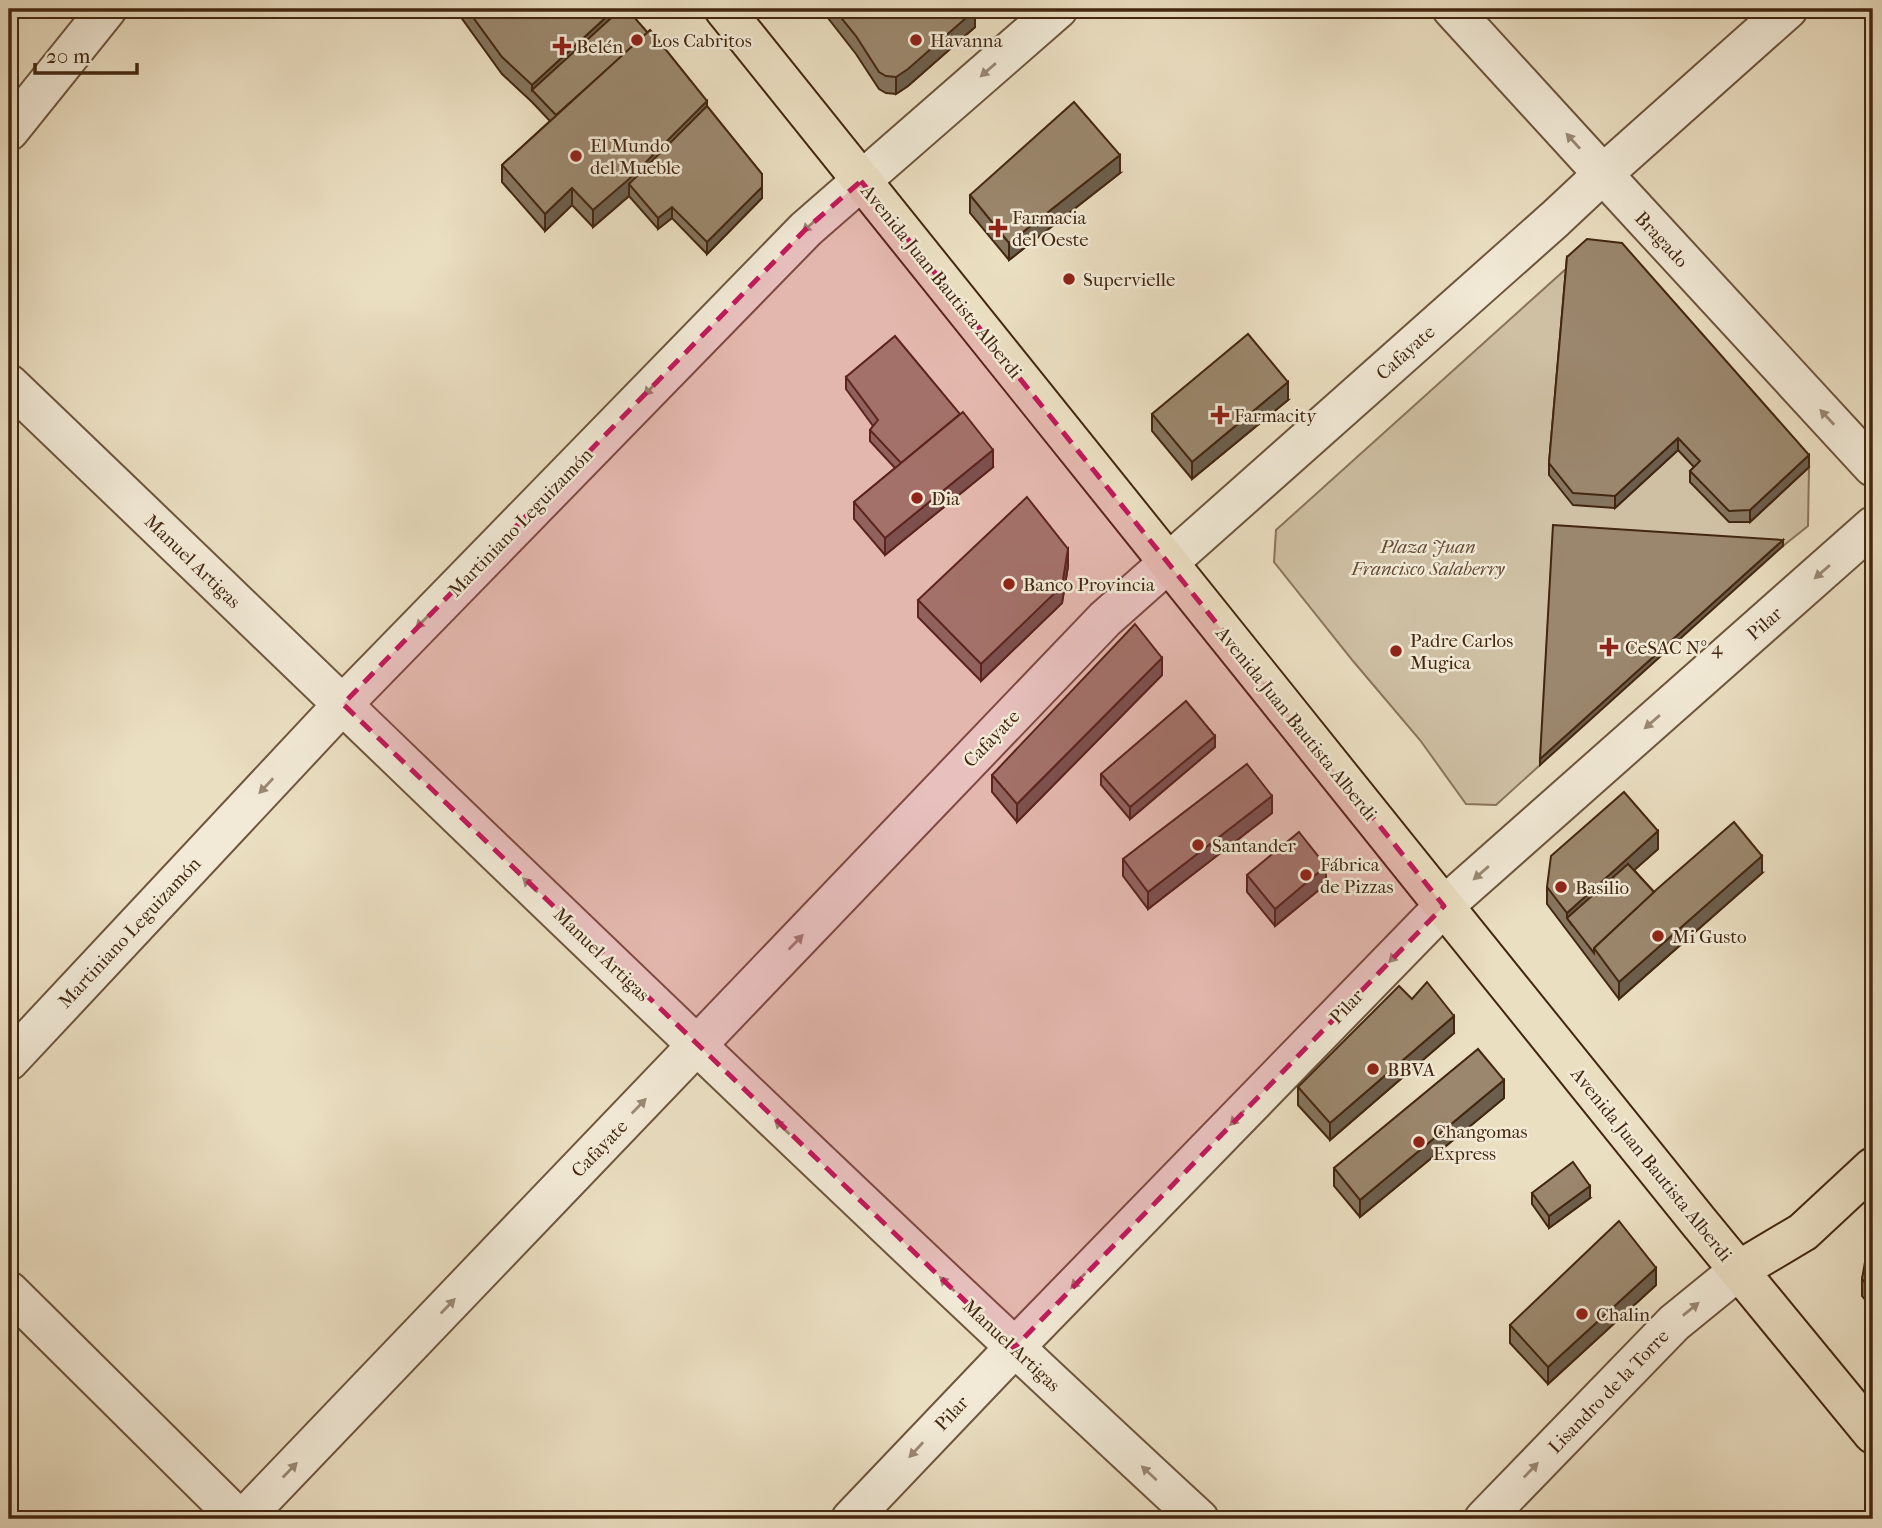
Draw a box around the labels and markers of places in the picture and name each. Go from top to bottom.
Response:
place label: Los Cabritos [651,30,752,52]
place label: Havanna [930,30,1003,52]
marker: Los Cabritos [629,32,645,48]
marker: Havanna [908,32,924,48]
place label: Belén [576,36,623,58]
marker: Belén [554,38,570,54]
place label: El Mundo del Mueble [590,135,681,179]
marker: El Mundo del Mueble [568,148,584,164]
place label: Farmacia del Oeste [1012,207,1089,251]
marker: Farmacia del Oeste [990,220,1006,236]
place label: Supervielle [1083,269,1175,291]
marker: Supervielle [1061,271,1077,287]
place label: Farmacity [1234,405,1317,427]
marker: Farmacity [1212,407,1228,423]
place label: Dia [931,488,960,510]
marker: Dia [909,490,925,506]
place label: Banco Provincia [1023,574,1155,596]
marker: Banco Provincia [1001,576,1017,592]
place label: Padre Carlos Mugica [1410,630,1513,674]
marker: CeSAC Nº 4 [1599,637,1619,657]
place label: CeSAC Nº 4 [1625,637,1723,659]
marker: Padre Carlos Mugica [1388,643,1404,659]
place label: Santander [1212,835,1297,857]
marker: Santander [1190,837,1206,853]
place label: Fábrica de Pizzas [1320,854,1394,898]
marker: Fábrica de Pizzas [1298,867,1314,883]
place label: Basilio [1575,877,1629,899]
marker: Basilio [1553,879,1569,895]
place label: Mi Gusto [1672,926,1747,948]
marker: Mi Gusto [1650,928,1666,944]
place label: BBVA [1387,1059,1436,1081]
marker: BBVA [1365,1061,1381,1077]
place label: Changomas Express [1433,1121,1528,1165]
marker: Changomas Express [1411,1134,1427,1150]
place label: Chalin [1596,1304,1650,1326]
marker: Chalin [1574,1306,1590,1322]

